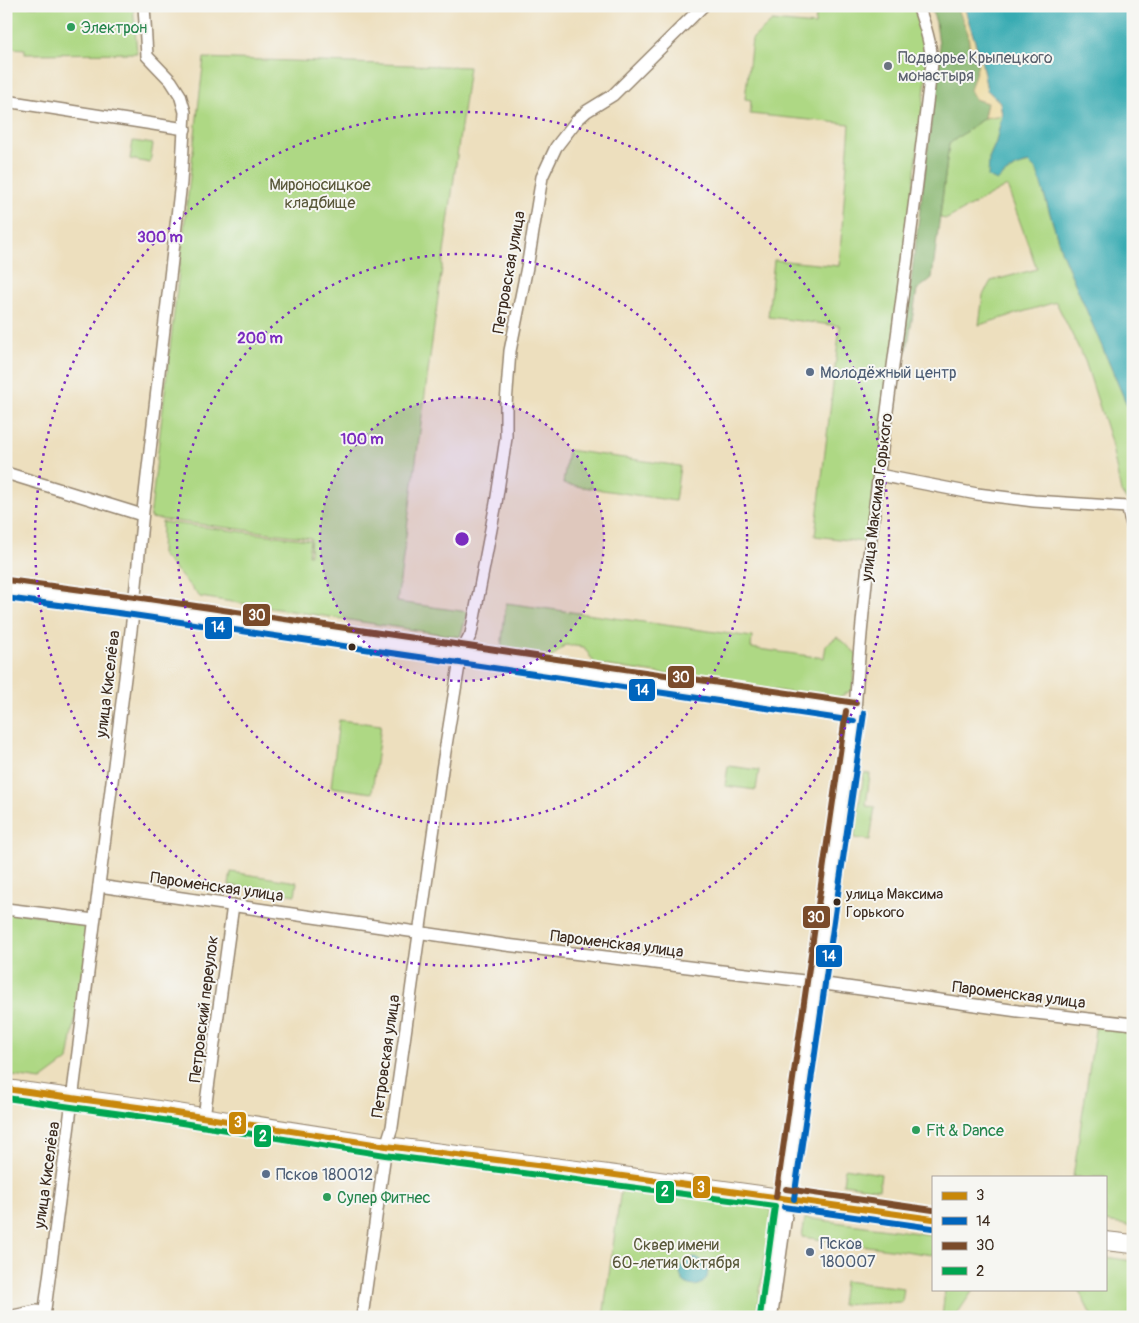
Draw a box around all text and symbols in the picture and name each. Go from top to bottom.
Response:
place label: Электрон [81,18,147,38]
marker: Электрон [65,21,77,33]
place label: Подворье Крыпецкого монастыря [898,48,1053,86]
marker: Подворье Крыпецкого монастыря [882,60,894,72]
park label: Мироносицкое кладбище [269,175,371,213]
street label: Петровская улица [488,209,530,335]
text: 300 m [137,228,183,247]
text: 200 m [237,329,283,348]
place label: Молодёжный центр [820,363,957,383]
marker: Молодёжный центр [804,366,816,378]
street label: улица Максима Горького [857,411,897,583]
text: 100 m [341,430,383,449]
centre of rings [453,530,471,548]
line badge: 30 [242,603,271,627]
text: 30 [248,607,266,624]
line badge: 14 [204,616,233,640]
text: 14 [211,619,226,636]
street label: улица Киселёва [91,629,125,740]
unlabelled marker [347,642,357,652]
line badge: 30 [667,665,695,689]
text: 30 [672,669,690,686]
line badge: 14 [628,678,656,702]
text: 14 [635,682,650,699]
street label: Пароменская улица [149,868,285,906]
place label: улица Максима Горького [845,885,943,922]
marker: улица Максима Горького [832,897,842,907]
line badge: 30 [802,905,831,929]
text: 30 [807,909,825,926]
street label: Пароменская улица [549,926,685,962]
street label: Петровский переулок [185,935,223,1084]
line badge: 14 [815,944,843,968]
text: 14 [822,948,837,965]
street label: Пароменская улица [951,977,1087,1013]
street label: Петровская улица [367,993,405,1119]
line badge: 3 [228,1111,247,1135]
text: 3 [234,1114,242,1131]
street label: улица Киселёва [29,1120,64,1231]
place label: Fit & Dance [926,1121,1004,1141]
line badge: 2 [253,1124,272,1148]
marker: Fit & Dance [910,1124,922,1136]
text: 2 [259,1128,267,1145]
place label: Псков 180012 [276,1165,373,1185]
marker: Псков 180012 [260,1168,272,1180]
line badge: 3 [692,1175,711,1199]
legend [932,1176,1106,1290]
text: 3 [697,1179,705,1196]
line badge: 2 [655,1180,675,1204]
text: 2 [661,1183,669,1200]
text: 3 [976,1186,984,1205]
place label: Супер Фитнес [337,1188,431,1208]
marker: Супер Фитнес [321,1191,333,1203]
text: 14 [976,1212,991,1231]
place label: Псков 180007 [820,1234,876,1272]
park label: Сквер имени 60-летия Октября [612,1235,740,1273]
text: 30 [976,1236,995,1255]
marker: Псков 180007 [804,1246,816,1258]
text: 2 [976,1262,984,1281]

